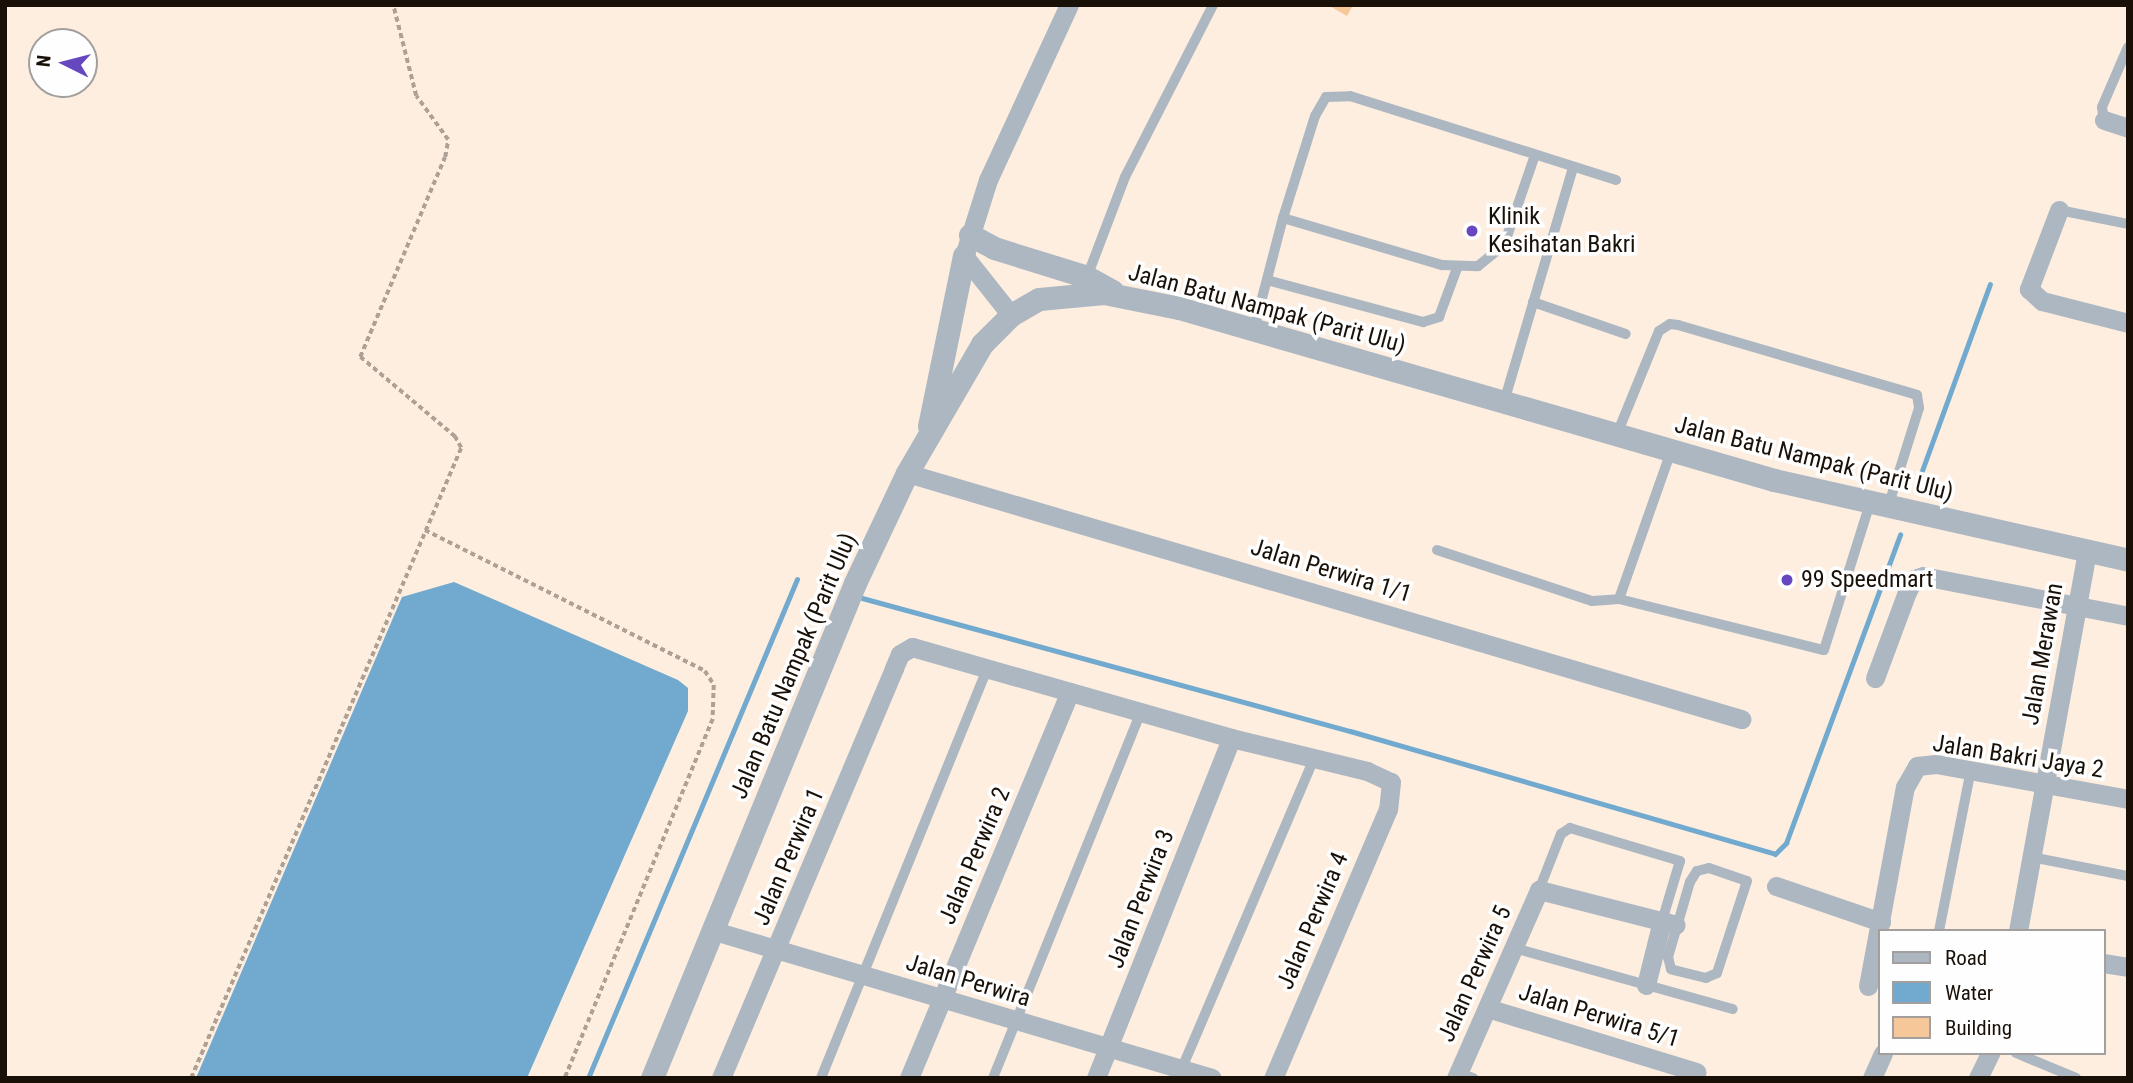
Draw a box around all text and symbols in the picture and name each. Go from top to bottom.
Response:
north arrow [28,28,98,98]
text: N [32,54,56,68]
place label: Klinik Kesihatan Bakri [1488,203,1636,259]
marker: Klinik Kesihatan Bakri [1462,221,1482,241]
street label: Jalan Batu Nampak (Parit Ulu) [1125,258,1409,360]
street label: Jalan Batu Nampak (Parit Ulu) [1672,410,1956,508]
street label: Jalan Batu Nampak (Parit Ulu) [725,529,863,803]
street label: Jalan Perwira 1/1 [1247,533,1415,609]
place label: 99 Speedmart [1801,566,1933,594]
marker: 99 Speedmart [1779,572,1795,588]
street label: Jalan Merawan [2016,581,2070,727]
street label: Jalan Bakri Jaya 2 [1931,729,2105,785]
street label: Jalan Perwira 2 [933,783,1017,929]
street label: Jalan Perwira 1 [747,784,831,930]
street label: Jalan Perwira 3 [1101,826,1181,972]
street label: Jalan Perwira 4 [1271,848,1355,994]
street label: Jalan Perwira 5 [1432,901,1518,1047]
legend [1878,929,2105,1055]
text: Road [1945,946,1987,970]
street label: Jalan Perwira [902,948,1034,1014]
street label: Jalan Perwira 5/1 [1515,978,1683,1054]
text: Water [1945,981,1993,1005]
text: Building [1945,1016,2012,1040]

